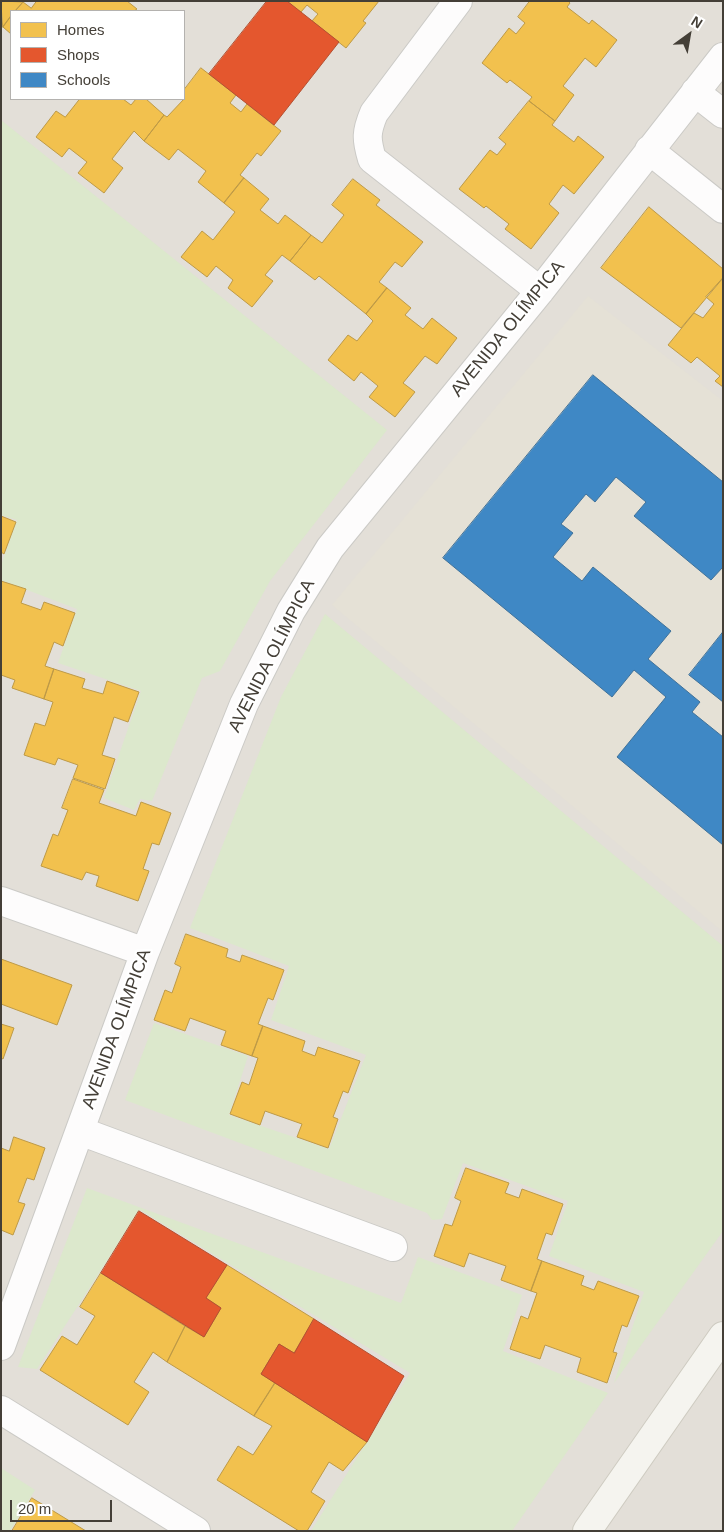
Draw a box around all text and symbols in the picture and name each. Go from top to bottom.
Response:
legend [10,10,185,100]
north arrow [664,10,714,60]
text: N [688,13,705,32]
text: Homes [57,21,105,38]
text: Shops [57,46,100,63]
text: Schools [57,71,110,88]
street label: AVENIDA OLÍMPICA [447,257,569,401]
street label: AVENIDA OLÍMPICA [224,576,320,736]
street label: AVENIDA OLÍMPICA [78,946,156,1112]
scale bar [12,1490,115,1522]
text: 20 m [18,1500,51,1517]

